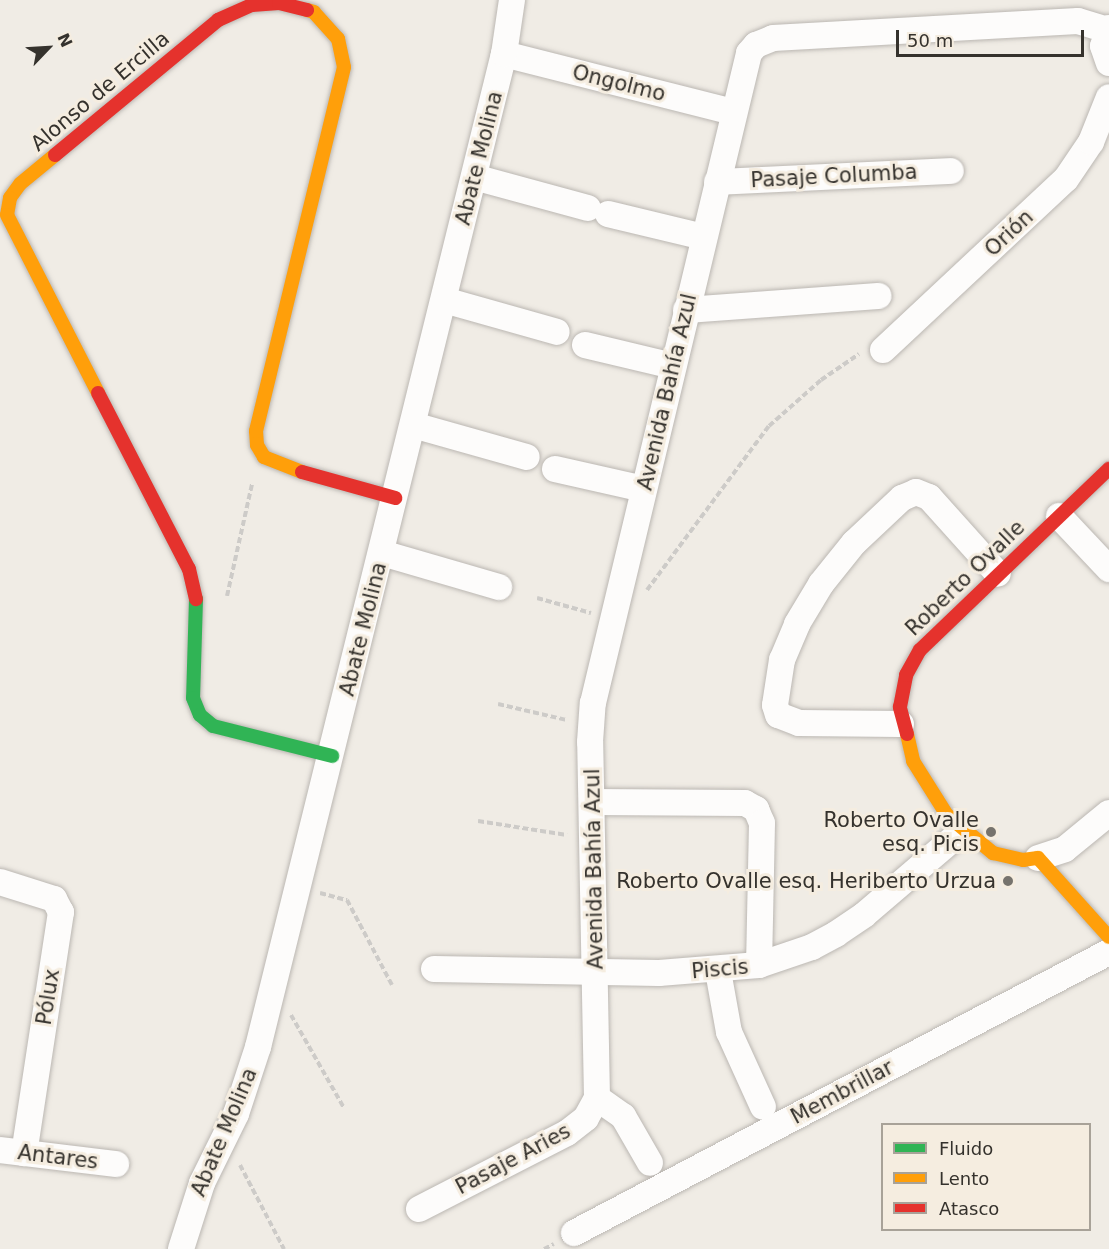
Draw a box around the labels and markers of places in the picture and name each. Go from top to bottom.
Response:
place label: Roberto Ovalle esq. Picis [823,807,979,857]
marker: Roberto Ovalle esq. Picis [984,825,998,839]
place label: Roberto Ovalle esq. Heriberto Urzua [616,868,996,894]
marker: Roberto Ovalle esq. Heriberto Urzua [1001,874,1015,888]

